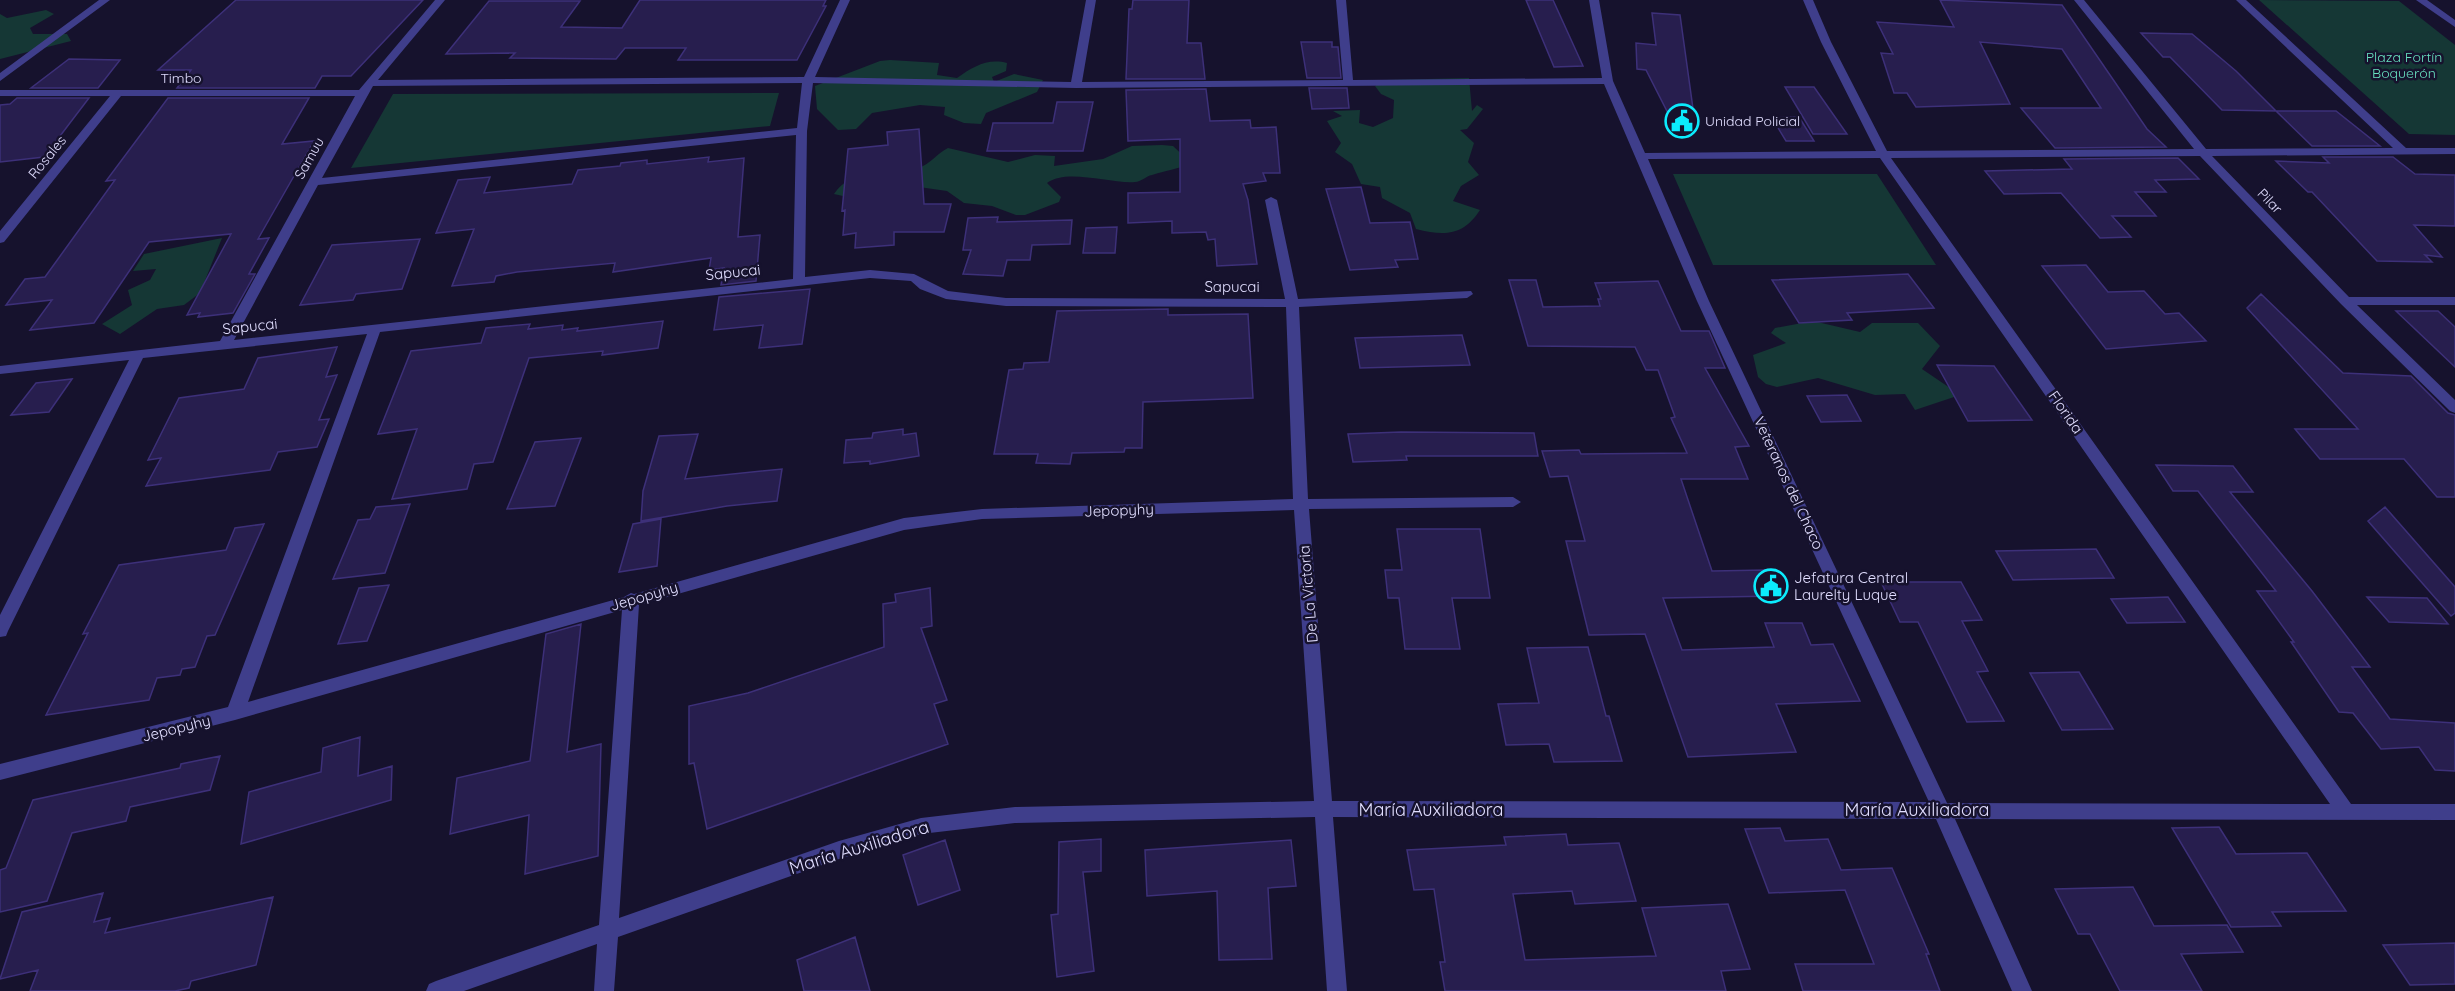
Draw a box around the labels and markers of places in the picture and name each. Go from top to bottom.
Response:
public building icon: Unidad Policial [1664,103,1700,139]
place label: Unidad Policial [1705,112,1800,130]
public building icon: Jefatura Central Laurelty Luque [1753,568,1789,604]
place label: Jefatura Central Laurelty Luque [1794,568,1908,604]

